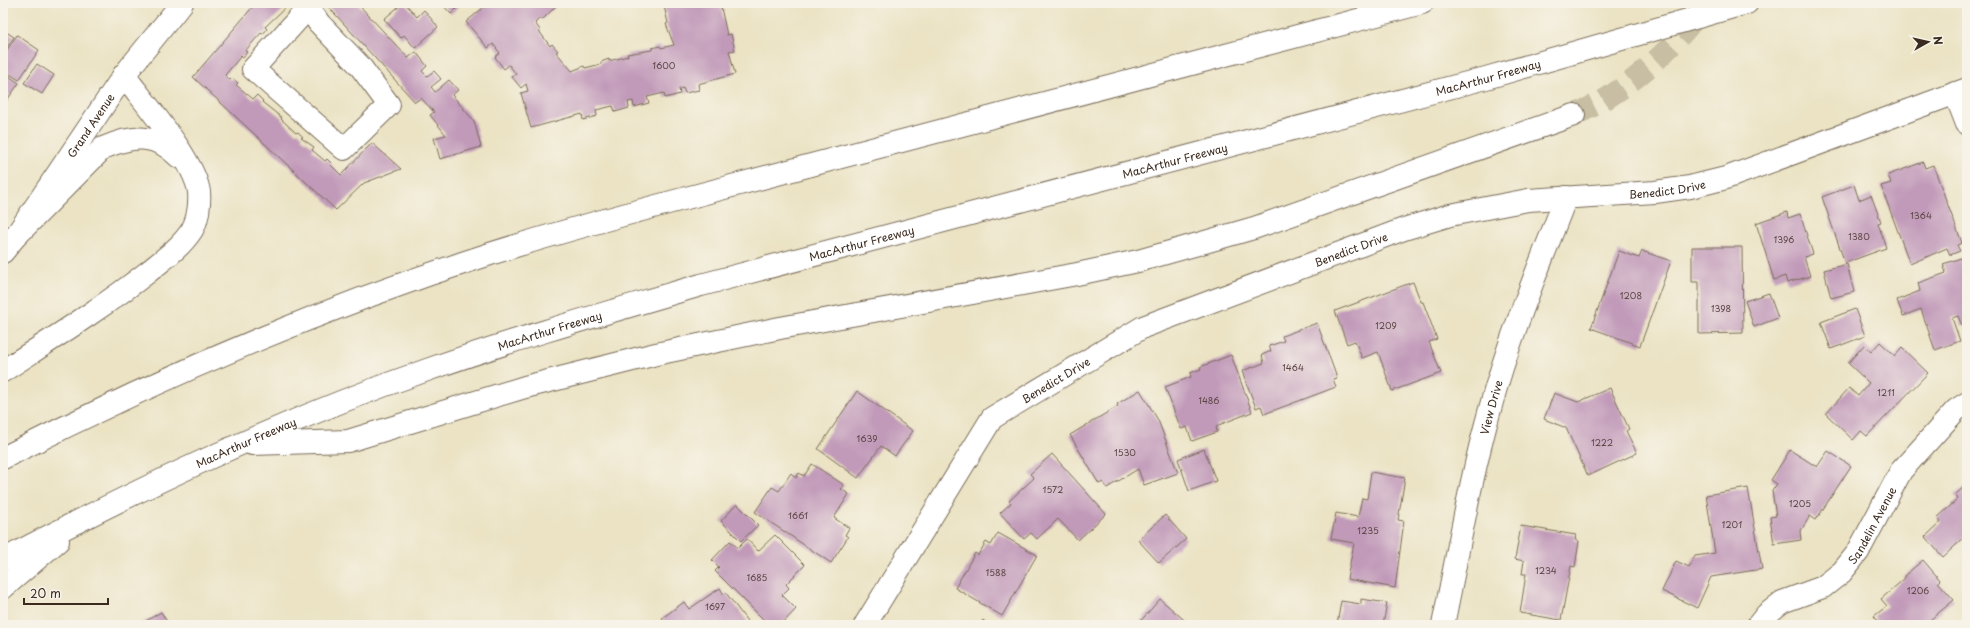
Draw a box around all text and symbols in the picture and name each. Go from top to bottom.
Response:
north arrow [1908,22,1948,62]
text: N [1929,35,1947,46]
street label: MacArthur Freeway [1434,54,1542,99]
house number: 1600 [652,58,676,72]
street label: Grand Avenue [62,90,118,161]
street label: MacArthur Freeway [1120,138,1229,182]
street label: Benedict Drive [1628,175,1707,202]
house number: 1364 [1910,208,1932,222]
street label: MacArthur Freeway [807,221,916,265]
street label: Benedict Drive [1311,227,1390,271]
house number: 1380 [1848,229,1870,243]
house number: 1396 [1774,232,1794,246]
house number: 1208 [1620,288,1642,302]
house number: 1398 [1711,301,1731,315]
street label: MacArthur Freeway [495,306,604,354]
house number: 1209 [1375,318,1397,332]
street label: Benedict Drive [1018,352,1093,407]
house number: 1464 [1282,360,1304,374]
street label: View Drive [1475,378,1506,436]
house number: 1211 [1877,385,1895,399]
house number: 1486 [1199,393,1219,407]
street label: MacArthur Freeway [193,413,299,472]
house number: 1639 [857,431,877,445]
house number: 1222 [1591,435,1613,449]
house number: 1530 [1114,445,1136,459]
house number: 1572 [1043,482,1063,496]
street label: Sandelin Avenue [1843,483,1900,568]
house number: 1205 [1789,496,1811,510]
house number: 1661 [788,508,808,522]
house number: 1201 [1722,517,1742,531]
house number: 1235 [1357,523,1379,537]
house number: 1234 [1535,563,1557,577]
house number: 1588 [986,565,1006,579]
house number: 1685 [747,570,768,584]
scale bar [24,580,108,606]
house number: 1206 [1907,583,1929,597]
text: 20 m [30,584,61,602]
house number: 1697 [705,599,725,613]

